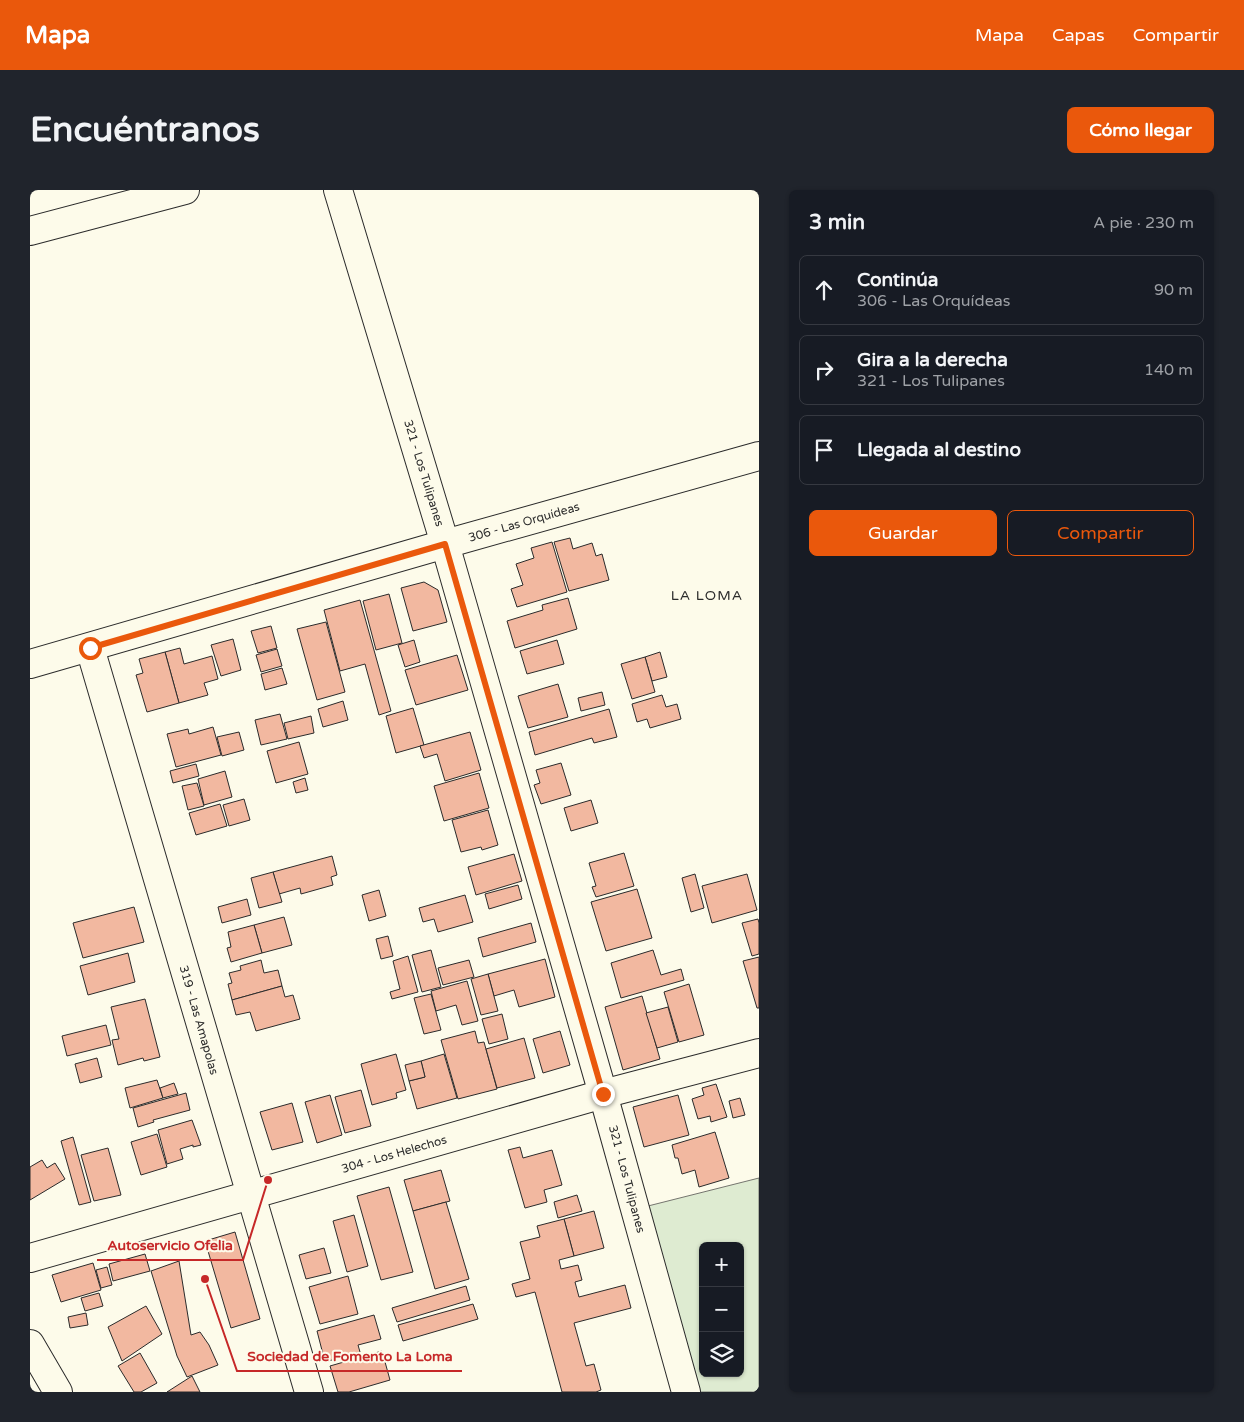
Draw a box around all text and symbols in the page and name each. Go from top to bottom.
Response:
text: Mapa [25,21,90,50]
text: Mapa [975,24,1024,46]
text: Capas [1052,24,1105,46]
text: Compartir [1133,24,1219,46]
button: Cómo llegar [1067,107,1214,153]
text: Encuéntranos [30,109,260,151]
text: 3 min [809,210,865,235]
text: A pie · 230 m [1093,213,1194,233]
text: Continúa [857,269,939,291]
icon: ahead [810,276,838,304]
text: 90 m [1154,280,1193,300]
text: 306 - Las Orquídeas [857,291,1010,311]
text: Gira a la derecha [857,349,1008,371]
icon: right [810,356,838,384]
text: 140 m [1144,360,1193,380]
text: 321 - Los Tulipanes [857,371,1005,391]
street label: 321 - Los Tulipanes [401,418,447,528]
icon: arrive [810,436,838,464]
text: Llegada al destino [857,439,1021,461]
street label: 306 - Las Orquídeas [467,499,581,545]
button: Guardar [809,510,997,556]
button: Compartir [1007,510,1194,556]
district label: LA LOMA [671,587,743,604]
route start [79,637,102,660]
street label: 319 - Las Amapolas [177,964,221,1077]
route end [592,1083,615,1106]
street label: 321 - Los Tulipanes [606,1124,648,1235]
street label: 304 - Los Helechos [340,1132,449,1176]
callout: Autoservicio Ofelia [97,1231,243,1260]
text: Autoservicio Ofelia [107,1237,233,1254]
map controls [699,1242,744,1377]
button: + [699,1242,744,1287]
button: − [699,1287,744,1332]
button: layers [699,1332,744,1377]
callout: Sociedad de Fomento La Loma [237,1342,462,1371]
text: Sociedad de Fomento La Loma [247,1348,453,1365]

